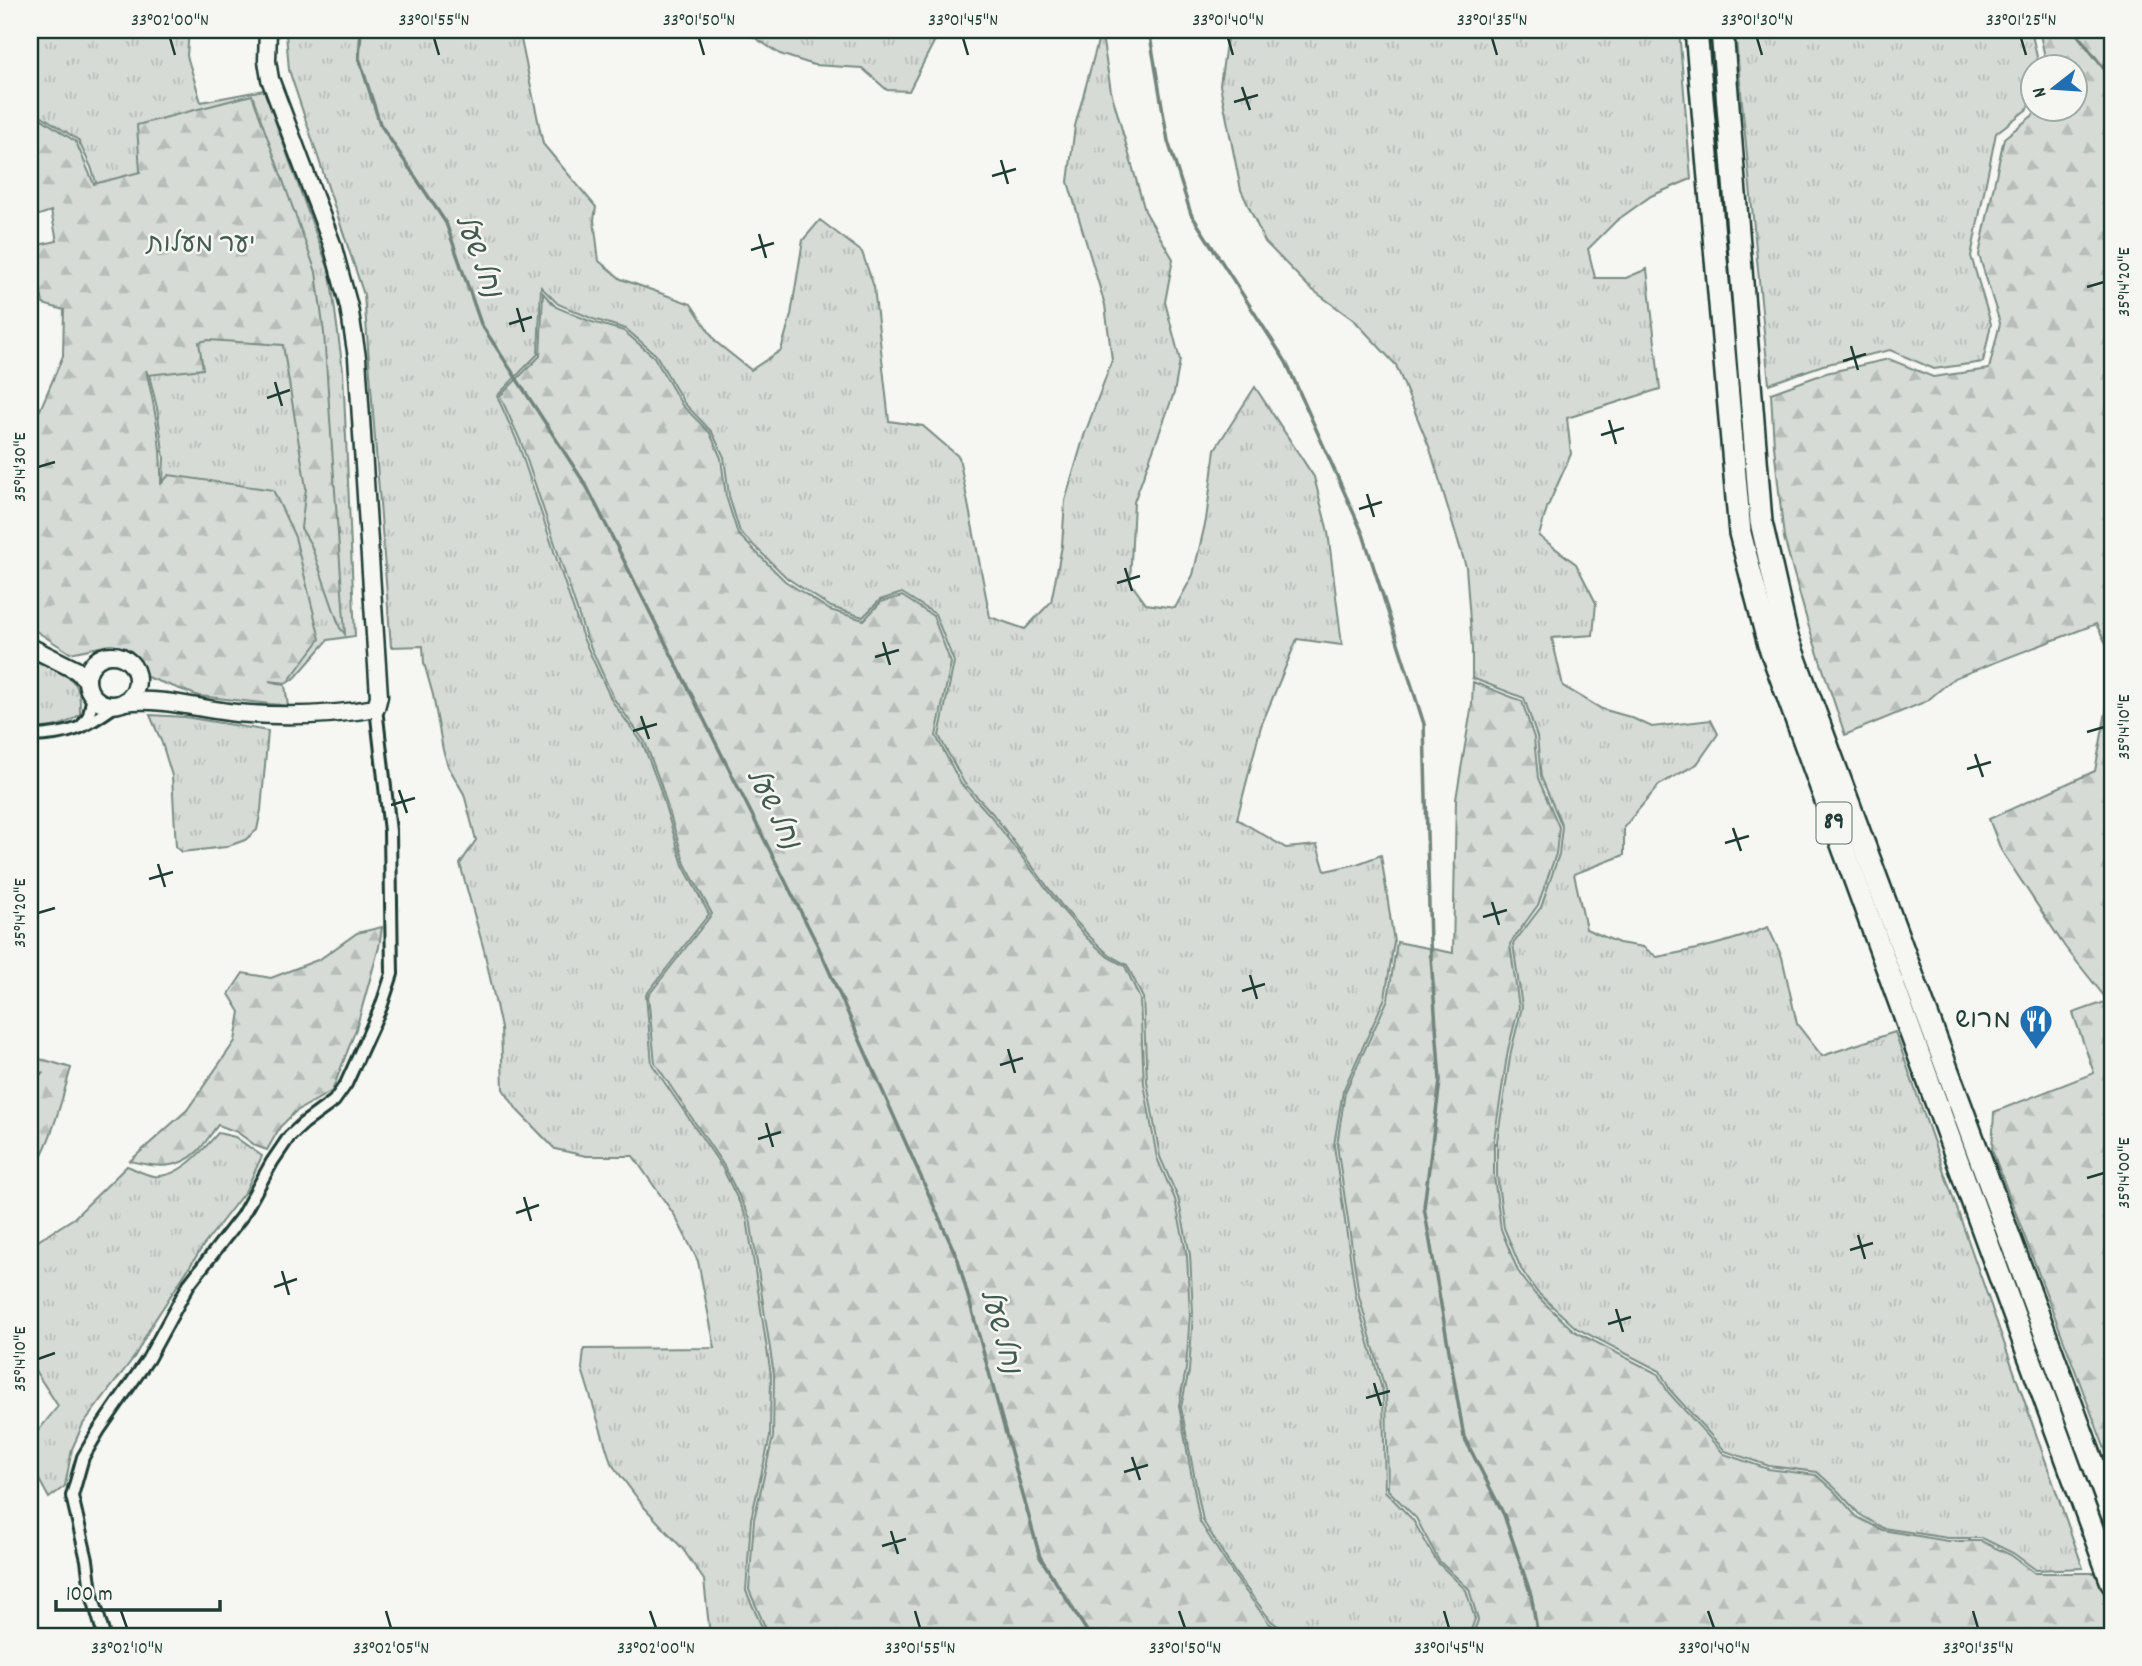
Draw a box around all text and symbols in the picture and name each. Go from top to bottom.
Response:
text: 33°02'00"N [131,9,209,34]
text: 33°01'55"N [398,9,470,34]
text: 33°01'50"N [663,9,735,34]
text: 33°01'45"N [928,9,998,34]
text: 33°01'40"N [1192,9,1264,34]
text: 33°01'35"N [1457,9,1527,34]
text: 33°01'30"N [1721,9,1793,34]
text: 33°01'25"N [1986,9,2056,34]
north arrow [2020,52,2090,122]
text: N [2027,84,2055,100]
water label: נחל שעל [442,210,511,306]
park label: יער מעלות [145,227,255,264]
text: 35°14'20"E [2113,247,2138,317]
text: 35°14'30"E [9,432,34,502]
text: 35°14'10"E [2113,694,2138,760]
water label: נחל שעל [734,763,809,859]
road number: 89 [1816,802,1852,844]
text: 35°14'20"E [9,878,34,948]
restaurant icon: מרוש [2017,1002,2055,1051]
place label: מרוש [1955,1003,2011,1040]
text: 35°14'00"E [2113,1137,2138,1209]
water label: נחל שעל [967,1285,1030,1381]
text: 35°14'10"E [9,1326,34,1392]
scale bar [56,1568,220,1612]
text: 100 m [66,1581,113,1611]
text: 33°02'10"N [91,1637,163,1662]
text: 33°02'05"N [353,1637,429,1662]
text: 33°02'00"N [617,1637,695,1662]
text: 33°01'55"N [884,1637,956,1662]
text: 33°01'50"N [1149,1637,1221,1662]
text: 33°01'45"N [1414,1637,1484,1662]
text: 33°01'40"N [1678,1637,1750,1662]
text: 33°01'35"N [1943,1637,2013,1662]

